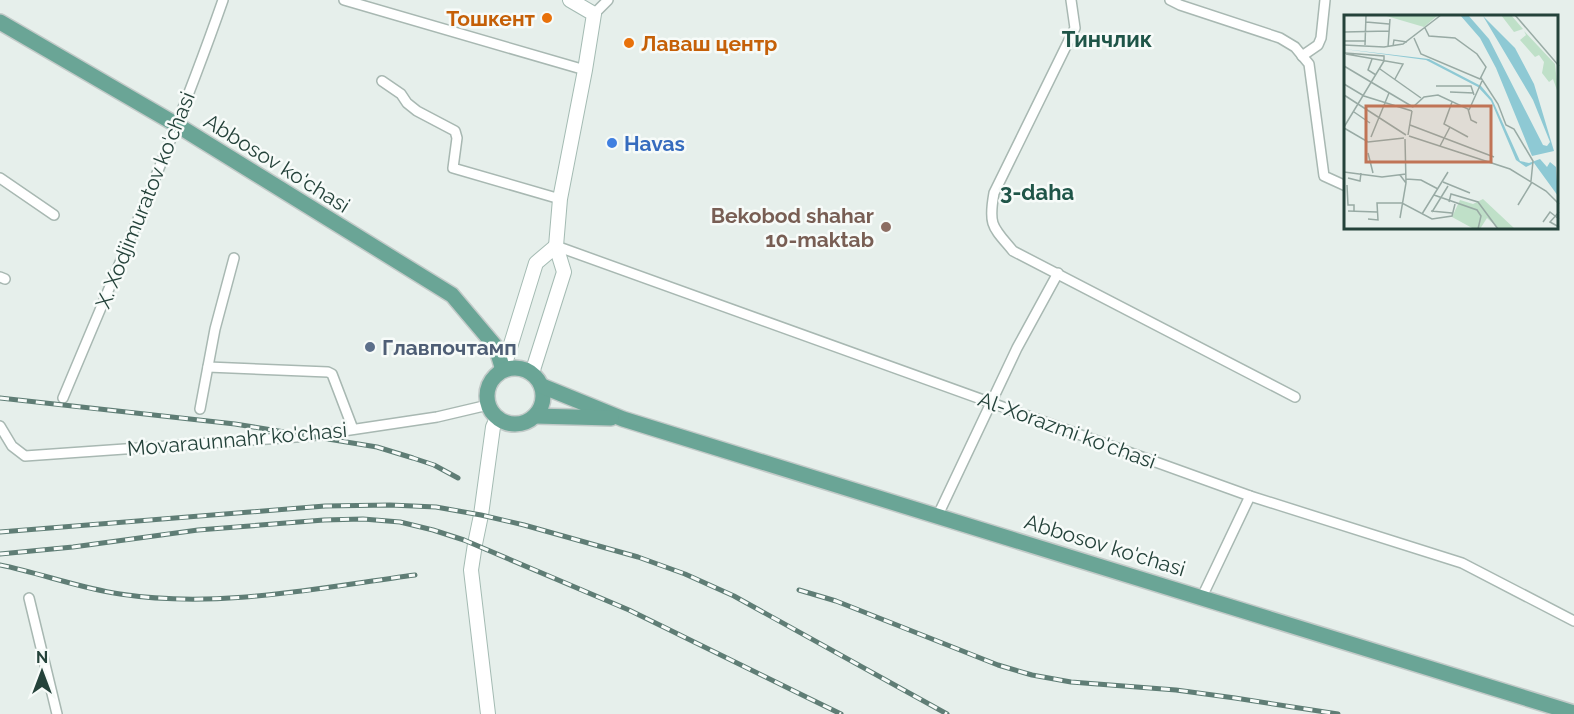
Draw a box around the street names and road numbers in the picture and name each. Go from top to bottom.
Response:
street label: X. Xodjimuratov ko'chasi [90,88,200,312]
street label: Abbosov ko'chasi [200,108,354,218]
street label: Al-Xorazmi ko'chasi [975,386,1159,474]
street label: Movaraunnahr ko'chasi [126,417,348,461]
street label: Abbosov ko'chasi [1022,509,1188,581]

